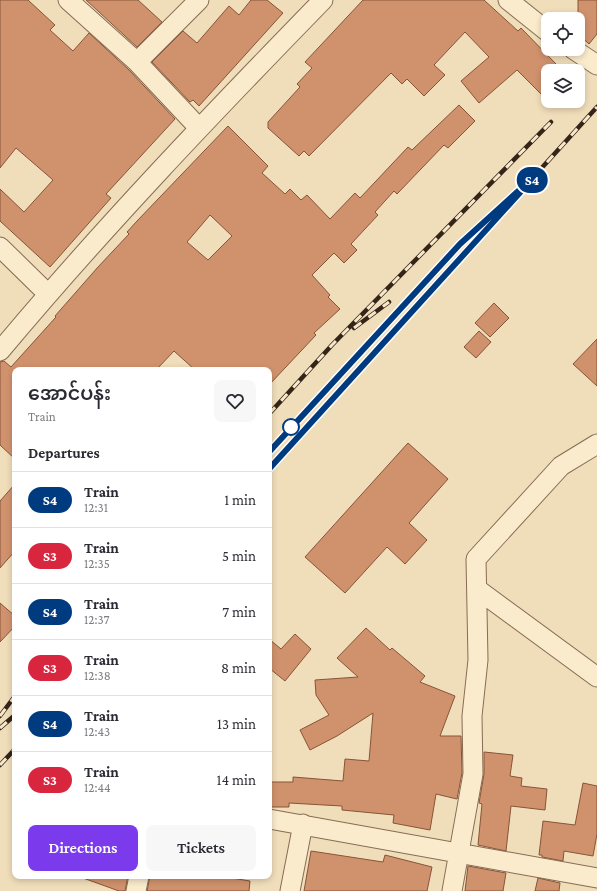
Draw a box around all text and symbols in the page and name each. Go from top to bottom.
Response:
map controls [541,12,585,108]
button: locate [541,12,585,56]
button: layers [541,64,585,108]
line badge: S4 [514,167,550,193]
text: S4 [525,172,539,188]
button: heart [214,380,256,422]
text: အောင်ပန်း [28,383,111,404]
text: Train [28,409,56,424]
unlabelled marker [282,418,300,436]
text: Departures [28,445,100,461]
text: Train [84,484,119,500]
text: S4 [43,492,57,508]
text: 1 min [224,492,256,508]
text: 12:31 [84,500,108,515]
text: Train [84,540,119,556]
text: S3 [43,548,57,564]
text: 5 min [222,548,256,564]
text: 12:35 [84,556,110,571]
text: Train [84,596,119,612]
text: S4 [43,604,57,620]
text: 7 min [222,604,256,620]
text: 12:37 [84,612,110,627]
text: Train [84,652,119,668]
text: S3 [43,660,57,676]
text: 8 min [221,660,256,676]
text: 12:38 [84,668,111,683]
text: Train [84,708,119,724]
text: S4 [43,716,57,732]
text: 13 min [217,716,256,732]
text: 12:43 [84,724,110,739]
text: Train [84,764,119,780]
text: S3 [43,772,57,788]
text: 14 min [217,772,256,788]
text: 12:44 [84,780,111,795]
button: Directions [28,825,138,871]
button: Tickets [146,825,256,871]

